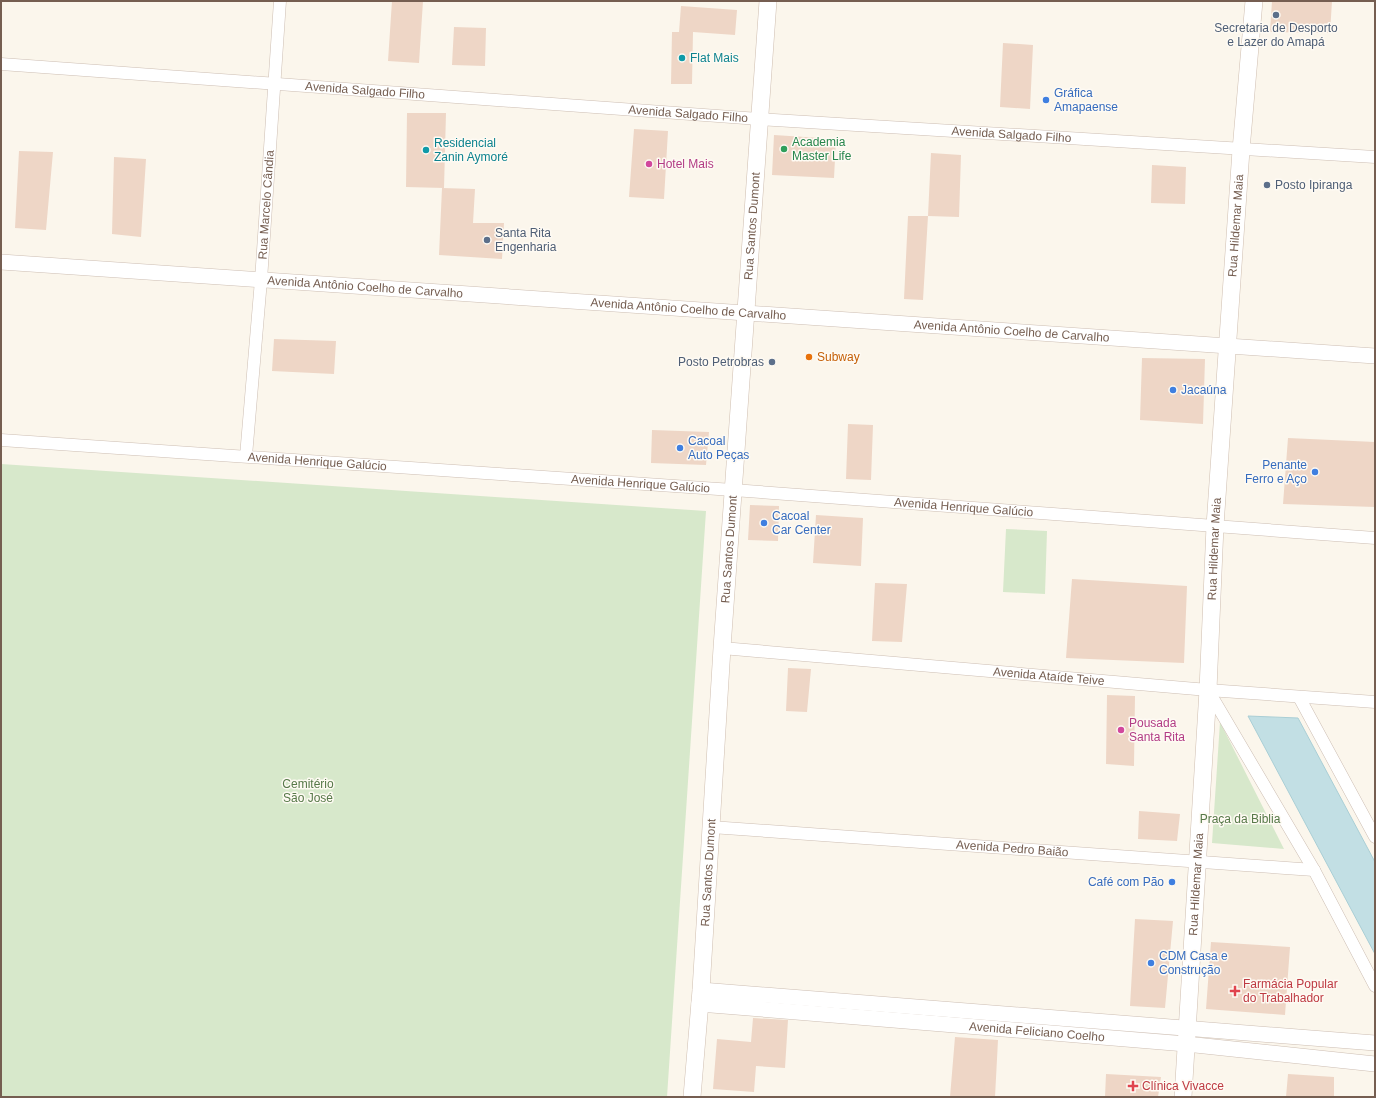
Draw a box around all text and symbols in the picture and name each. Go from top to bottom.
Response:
marker: Secretaria de Desporto e Lazer do Amapá [1271,10,1281,20]
place label: Secretaria de Desporto e Lazer do Amapá [1214,21,1338,49]
place label: Flat Mais [690,51,739,65]
marker: Flat Mais [677,53,687,63]
street label: Avenida Salgado Filho [305,79,426,102]
place label: Gráfica Amapaense [1054,86,1118,114]
marker: Gráfica Amapaense [1041,95,1051,105]
street label: Avenida Salgado Filho [628,103,749,125]
street label: Avenida Salgado Filho [951,124,1072,145]
place label: Academia Master Life [792,135,852,163]
place label: Residencial Zanin Aymoré [434,136,508,164]
marker: Academia Master Life [779,144,789,154]
marker: Residencial Zanin Aymoré [421,145,431,155]
street label: Rua Marcelo Cândia [255,149,277,260]
place label: Hotel Mais [657,157,714,171]
marker: Hotel Mais [644,159,654,169]
street label: Rua Santos Dumont [741,171,763,281]
street label: Rua Hildemar Maia [1225,174,1246,277]
place label: Posto Ipiranga [1275,178,1353,192]
marker: Posto Ipiranga [1262,180,1272,190]
place label: Santa Rita Engenharia [495,226,557,254]
marker: Santa Rita Engenharia [482,235,492,245]
street label: Avenida Antônio Coelho de Carvalho [267,273,464,301]
street label: Avenida Antônio Coelho de Carvalho [590,295,787,323]
street label: Avenida Antônio Coelho de Carvalho [913,317,1110,345]
place label: Subway [817,350,860,364]
marker: Subway [804,352,814,362]
place label: Posto Petrobras [678,355,764,369]
marker: Posto Petrobras [767,357,777,367]
place label: Jacaúna [1181,383,1227,397]
marker: Jacaúna [1168,385,1178,395]
place label: Cacoal Auto Peças [688,434,749,462]
marker: Cacoal Auto Peças [675,443,685,453]
street label: Avenida Henrique Galúcio [247,450,388,473]
place label: Penante Ferro e Aço [1245,458,1307,486]
marker: Penante Ferro e Aço [1310,467,1320,477]
street label: Avenida Henrique Galúcio [570,472,711,495]
street label: Rua Santos Dumont [718,494,740,604]
street label: Avenida Henrique Galúcio [894,495,1034,519]
street label: Rua Hildemar Maia [1205,497,1224,601]
place label: Cacoal Car Center [772,509,831,537]
marker: Cacoal Car Center [759,518,769,528]
street label: Avenida Ataíde Teive [992,664,1105,688]
place label: Pousada Santa Rita [1129,716,1185,744]
marker: Pousada Santa Rita [1116,725,1126,735]
park label: Cemitério São José [282,777,334,805]
park label: Praça da Biblia [1200,812,1281,826]
street label: Rua Santos Dumont [698,817,719,927]
street label: Rua Hildemar Maia [1186,832,1206,936]
street label: Avenida Pedro Baião [956,837,1069,859]
place label: Café com Pão [1088,875,1164,889]
marker: Café com Pão [1167,877,1177,887]
place label: CDM Casa e Construção [1159,949,1228,977]
marker: CDM Casa e Construção [1146,958,1156,968]
place label: Farmácia Popular do Trabalhador [1243,977,1338,1005]
marker: Farmácia Popular do Trabalhador [1230,986,1240,996]
street label: Avenida Feliciano Coelho [968,1019,1106,1044]
place label: Clínica Vivacce [1142,1079,1224,1093]
marker: Clínica Vivacce [1127,1080,1139,1092]

